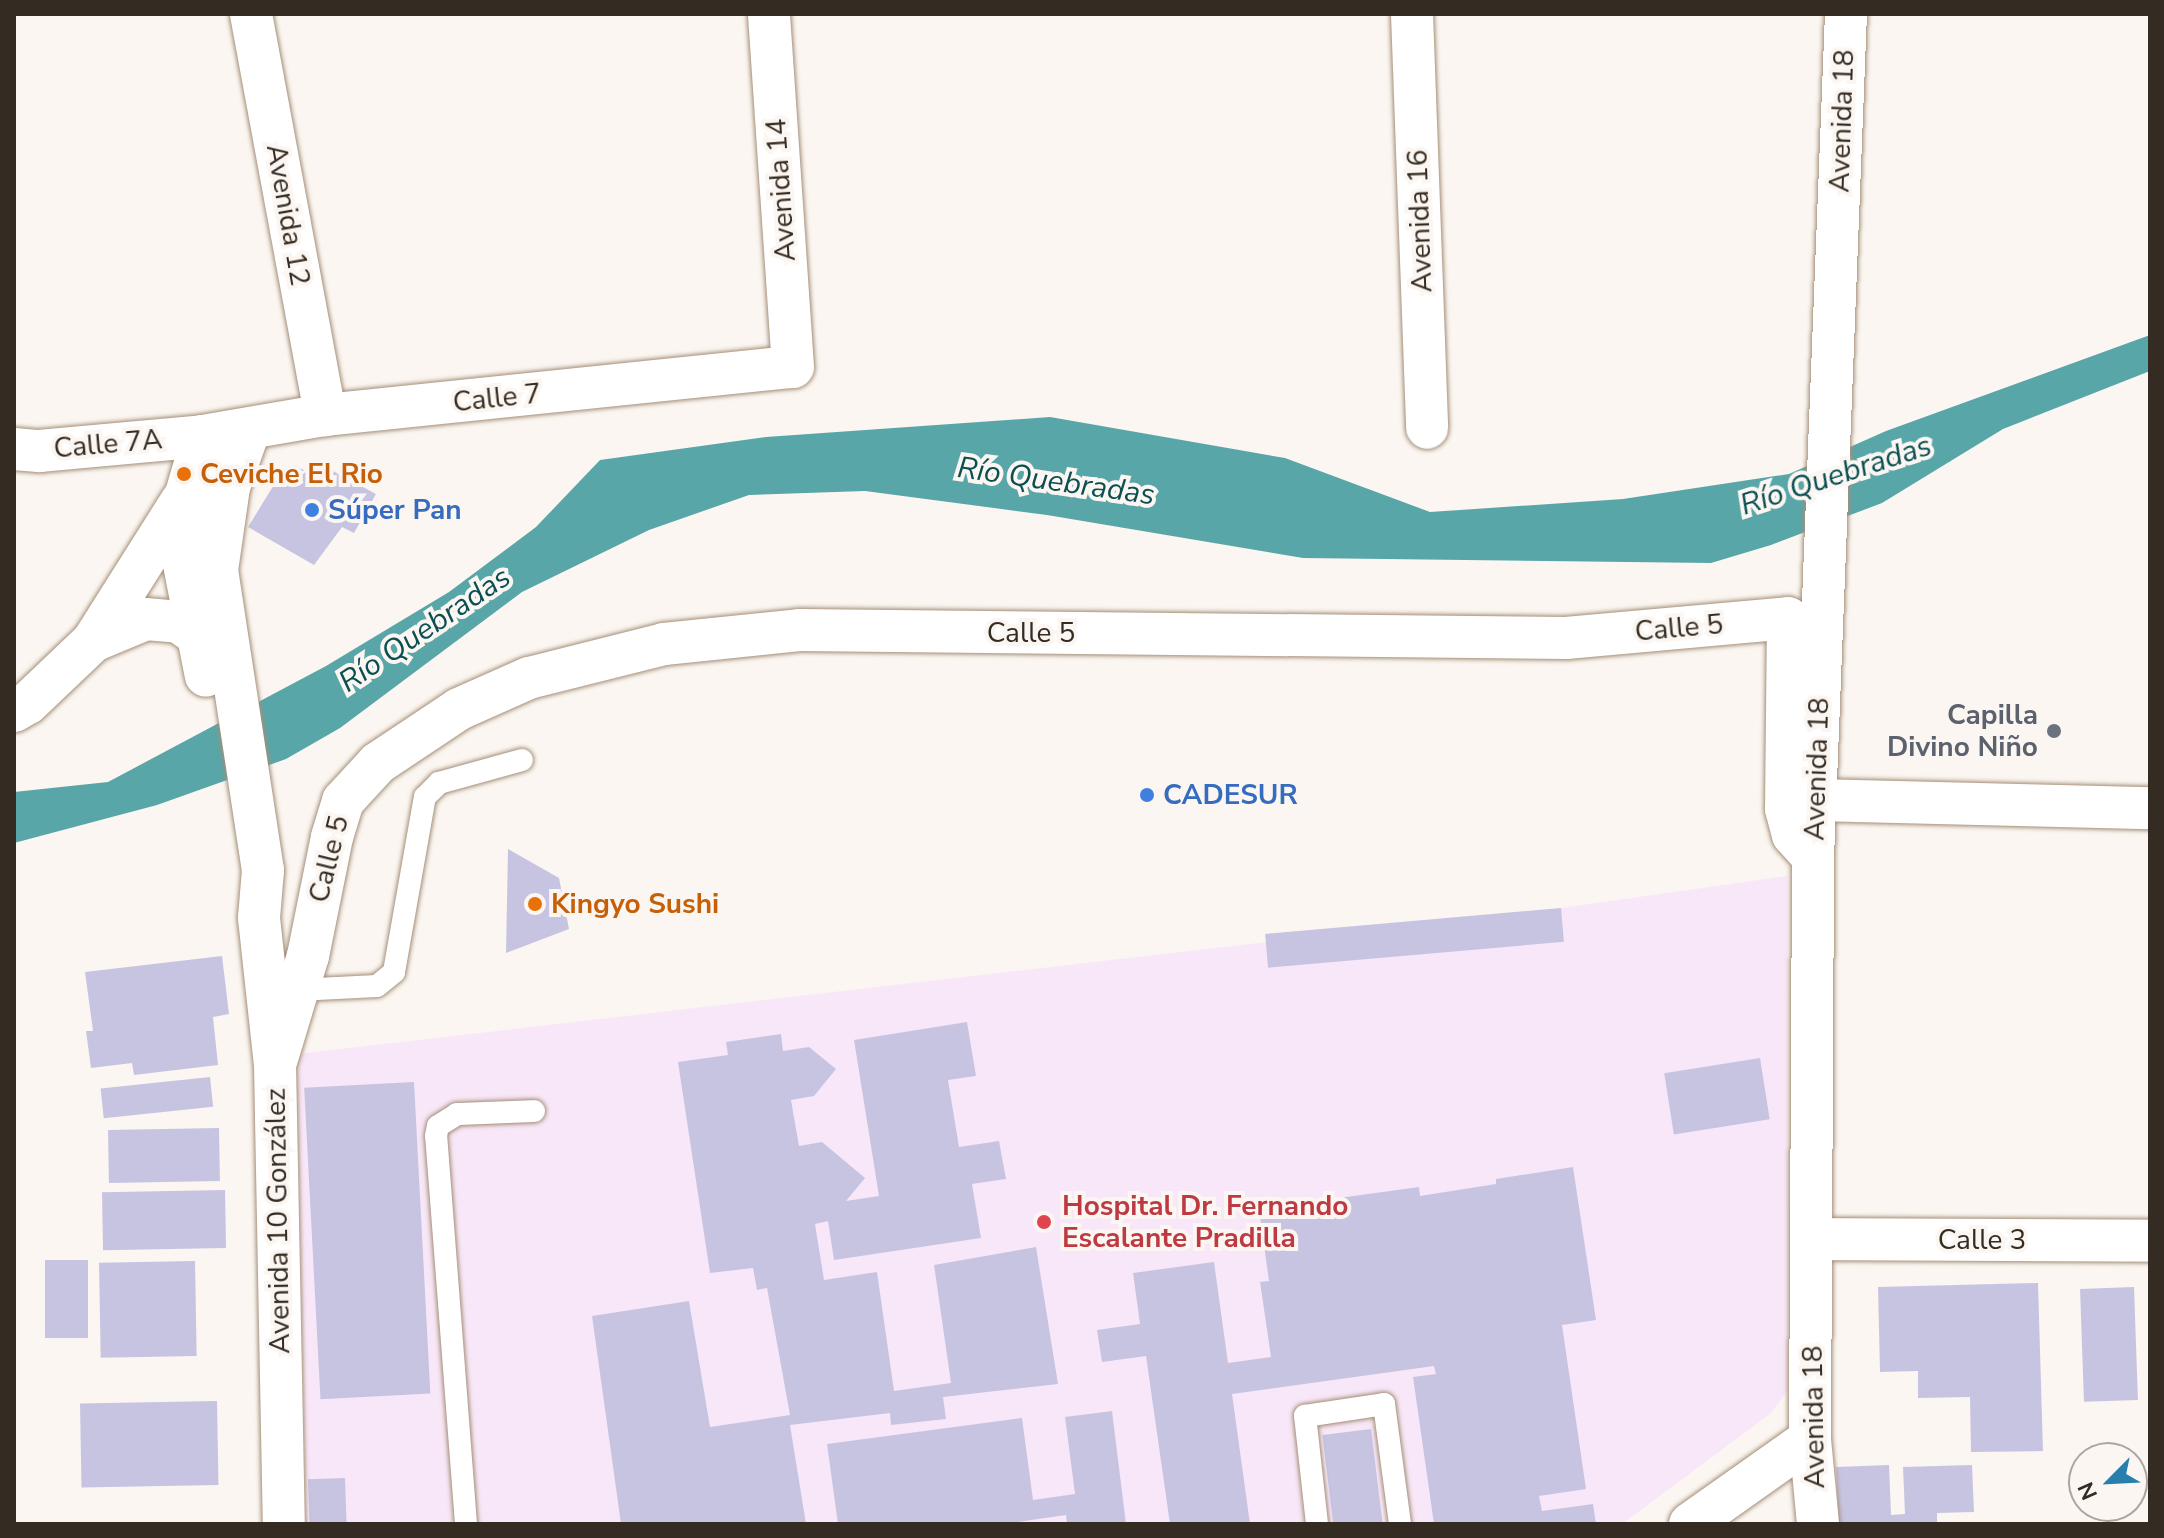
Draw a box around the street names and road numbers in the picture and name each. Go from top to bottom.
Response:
street label: Avenida 18 [1823,49,1861,193]
street label: Avenida 14 [759,117,803,263]
street label: Avenida 12 [259,142,317,288]
street label: Avenida 16 [1401,149,1439,293]
street label: Calle 7 [451,377,543,419]
street label: Calle 7A [52,423,164,465]
street label: Calle 5 [1633,607,1725,649]
street label: Calle 5 [987,616,1075,650]
street label: Avenida 18 [1798,697,1836,841]
street label: Calle 5 [302,812,356,906]
street label: Avenida 10 González [259,1088,297,1354]
street label: Calle 3 [1938,1223,2026,1257]
street label: Avenida 18 [1796,1345,1832,1489]

